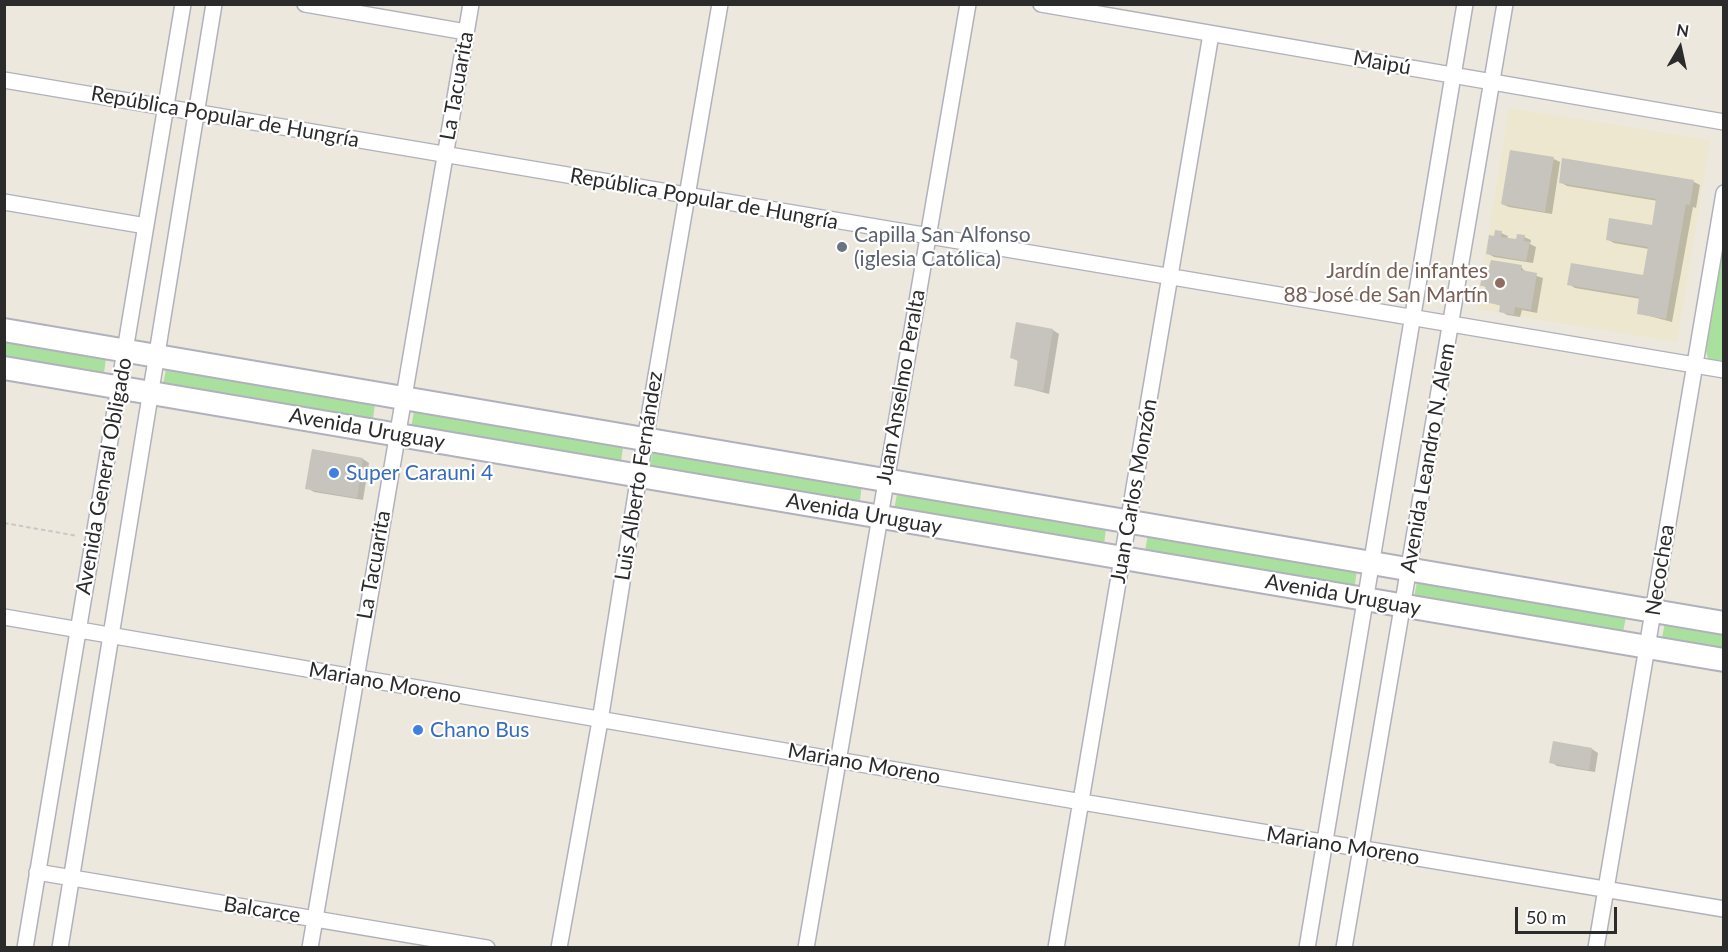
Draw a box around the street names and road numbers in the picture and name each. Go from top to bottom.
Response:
street label: La Tacuarita [435,30,479,142]
street label: Maipú [1351,46,1413,80]
street label: República Popular de Hungría [89,81,361,153]
street label: República Popular de Hungría [568,163,840,235]
street label: Juan Anselmo Peralta [871,288,931,486]
street label: Avenida Leandro N. Alem [1395,341,1461,575]
street label: Avenida General Obligado [71,356,137,596]
street label: Luis Alberto Fernández [610,369,668,583]
street label: Juan Carlos Monzón [1105,397,1163,585]
street label: Avenida Uruguay [287,403,447,455]
street label: Avenida Uruguay [784,488,944,540]
street label: La Tacuarita [352,509,396,621]
street label: Necochea [1640,523,1680,617]
street label: Avenida Uruguay [1263,569,1423,621]
street label: Mariano Moreno [307,657,463,709]
street label: Mariano Moreno [786,738,942,790]
street label: Mariano Moreno [1265,821,1421,871]
street label: Balcarce [222,892,302,928]

